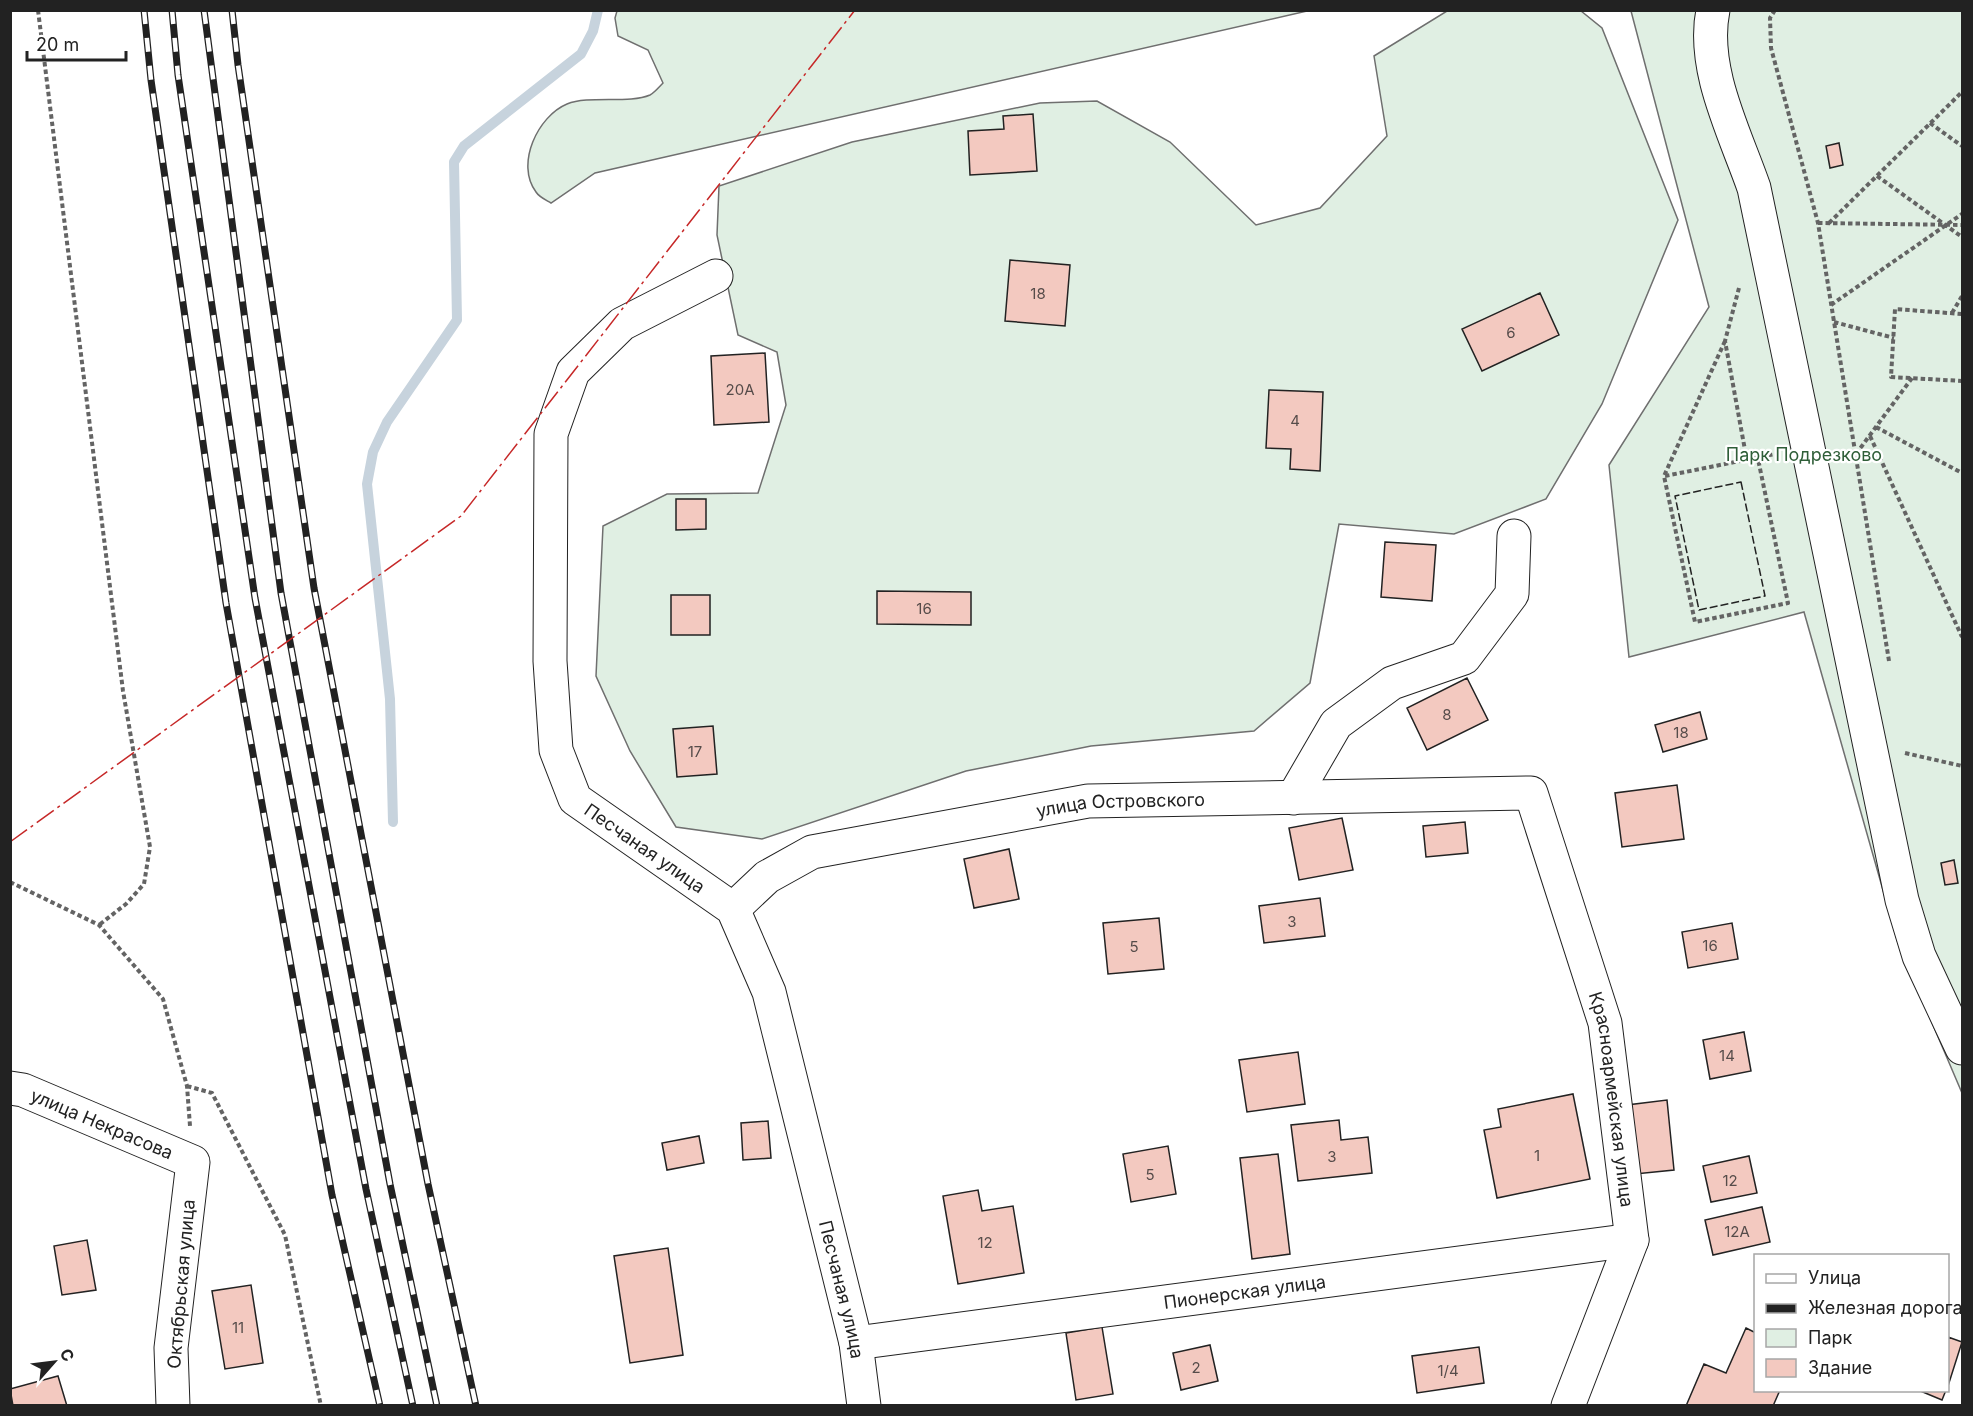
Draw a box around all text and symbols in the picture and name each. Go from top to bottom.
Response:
scale bar [27,24,126,62]
text: 20 m [36,34,79,55]
house number: 18 [1030,284,1046,303]
house number: 6 [1506,323,1516,342]
house number: 20А [726,380,754,399]
house number: 4 [1290,411,1300,430]
park label: Парк Подрезково [1726,444,1882,465]
house number: 16 [916,599,932,618]
house number: 8 [1442,705,1452,724]
house number: 18 [1673,723,1689,742]
house number: 17 [688,742,702,761]
street label: улица Островского [1034,788,1205,821]
street label: Песчаная улица [581,799,709,897]
house number: 3 [1287,912,1297,931]
house number: 16 [1702,936,1718,955]
house number: 5 [1129,937,1139,956]
street label: Красноармейская улица [1585,989,1638,1208]
house number: 14 [1719,1046,1735,1065]
street label: улица Некрасова [28,1084,176,1163]
house number: 1 [1534,1146,1540,1165]
house number: 3 [1327,1147,1337,1166]
house number: 5 [1145,1165,1155,1184]
house number: 12 [1722,1171,1738,1190]
street label: Октябрьская улица [163,1198,199,1370]
street label: Песчаная улица [815,1218,868,1360]
house number: 12А [1724,1222,1750,1241]
house number: 12 [977,1233,993,1252]
legend [1754,1254,1949,1392]
text: Улица [1808,1267,1861,1288]
street label: Пионерская улица [1162,1270,1327,1313]
text: Железная дорога [1808,1297,1963,1318]
house number: 11 [232,1318,244,1337]
text: Парк [1808,1327,1853,1348]
north arrow [24,1332,84,1392]
text: С [56,1345,79,1365]
text: Здание [1808,1357,1872,1378]
house number: 2 [1191,1358,1201,1377]
house number: 1/4 [1437,1361,1459,1380]

